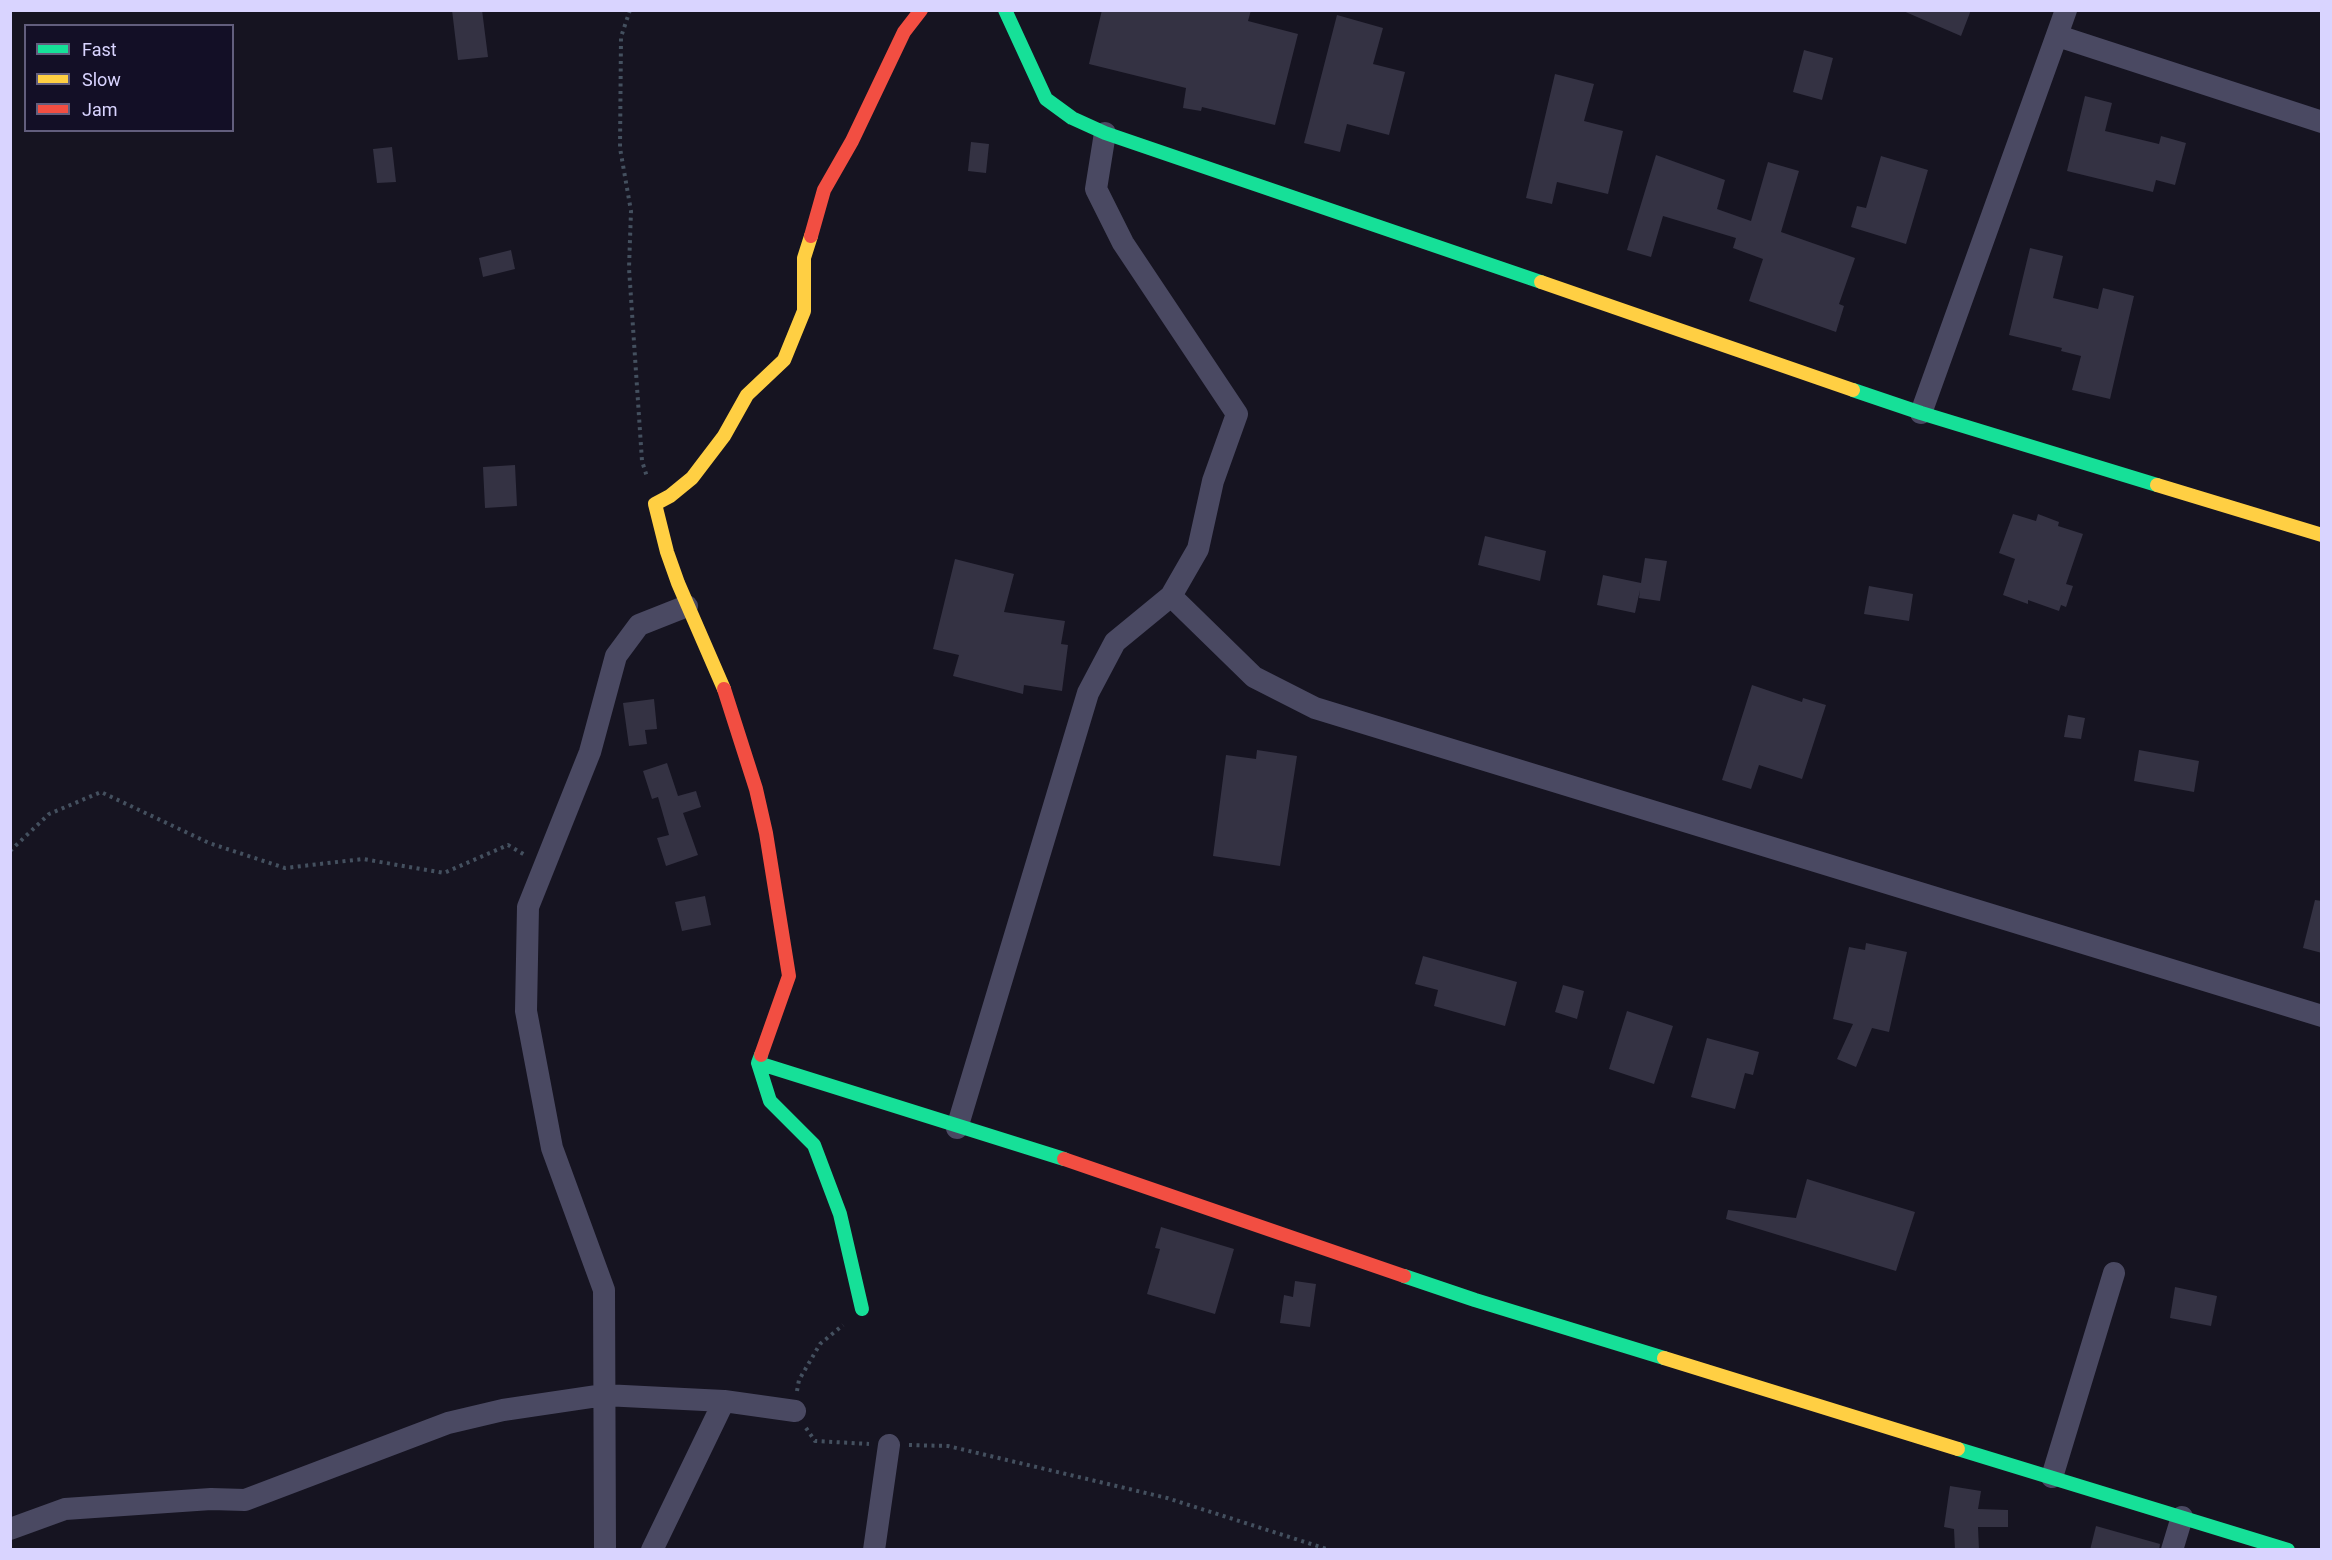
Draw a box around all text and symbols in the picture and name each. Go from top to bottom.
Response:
legend [24,24,234,132]
text: Fast [82,39,117,60]
text: Slow [82,69,121,90]
text: Jam [82,99,118,120]

